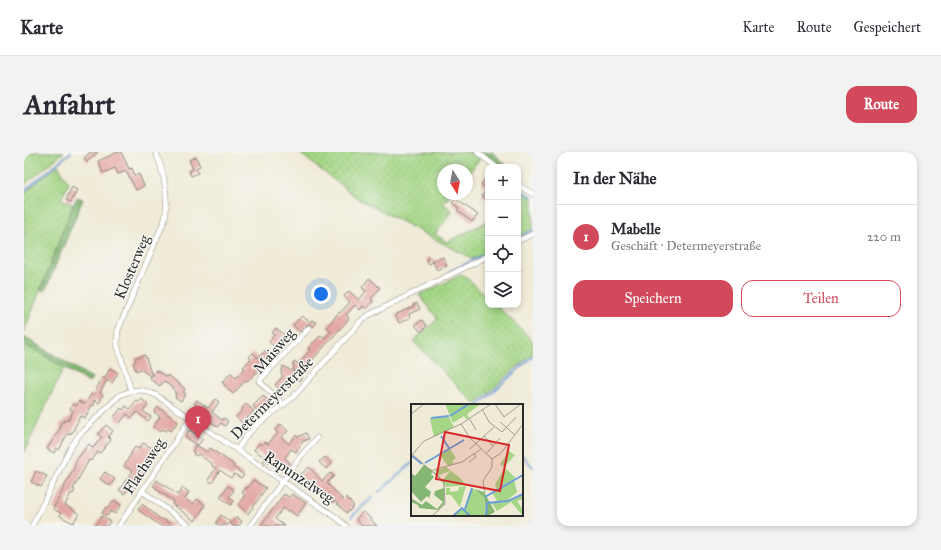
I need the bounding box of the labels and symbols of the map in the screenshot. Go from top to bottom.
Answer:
north arrow [437,164,473,200]
street label: Klosterweg [110,231,154,302]
your location [311,284,331,304]
street label: Maisweg [249,324,299,377]
street label: Determeyerstraße [227,353,317,443]
inset map [411,404,523,516]
pin: 1 [185,406,211,439]
street label: Flachsweg [119,434,169,497]
street label: Rapunzelweg [261,447,338,508]

